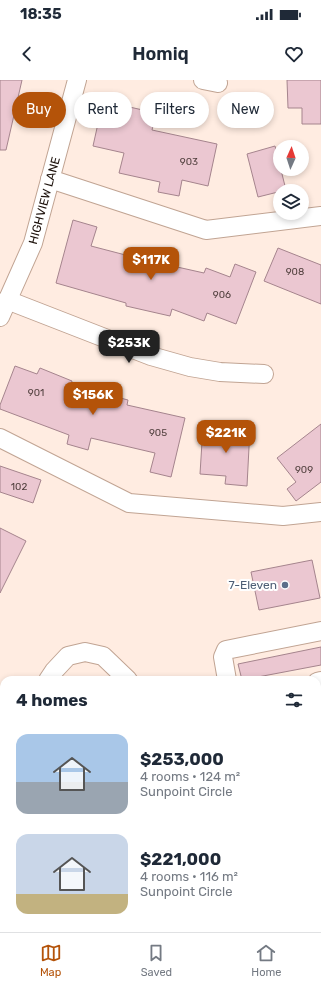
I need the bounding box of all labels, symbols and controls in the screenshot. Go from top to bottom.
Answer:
text: 18:35 [20,5,62,23]
icon: back [16,43,38,65]
text: Homiq [132,43,189,65]
icon: heart [283,43,305,65]
chip: Buy [12,92,66,128]
chip: Rent [74,92,132,128]
chip: Filters [140,92,209,128]
chip: New [217,92,274,128]
north arrow [273,140,309,176]
map controls [273,140,309,220]
street label: HIGHVIEW LANE [26,155,63,246]
house number: 903 [180,156,198,168]
button: layers [273,184,309,220]
pin: $117K [123,247,179,281]
text: $117K [132,252,170,267]
house number: 908 [286,266,304,278]
house number: 906 [213,289,231,301]
pin: $253K [101,330,157,364]
text: $253K [108,335,150,350]
pin: $156K [65,382,121,416]
house number: 901 [28,387,44,399]
text: $156K [73,387,113,402]
pin: $221K [198,420,254,454]
text: $221K [206,425,246,440]
house number: 905 [149,427,167,439]
house number: 909 [295,464,313,476]
house number: 102 [11,481,27,493]
place label: 7-Eleven [228,578,277,592]
marker: 7-Eleven [280,580,290,590]
icon: filters [283,689,305,711]
text: 4 homes [16,690,88,710]
text: $253,000 [140,749,224,769]
icon: home [48,750,96,798]
text: 4 rooms · 124 m² [140,769,240,784]
text: Sunpoint Circle [140,784,232,799]
text: $221,000 [140,849,221,869]
icon: home [48,850,96,898]
text: 4 rooms · 116 m² [140,869,238,884]
text: Sunpoint Circle [140,884,232,899]
tab: Map [40,942,62,979]
tab: Saved [141,942,172,979]
tab: Home [251,942,281,979]

